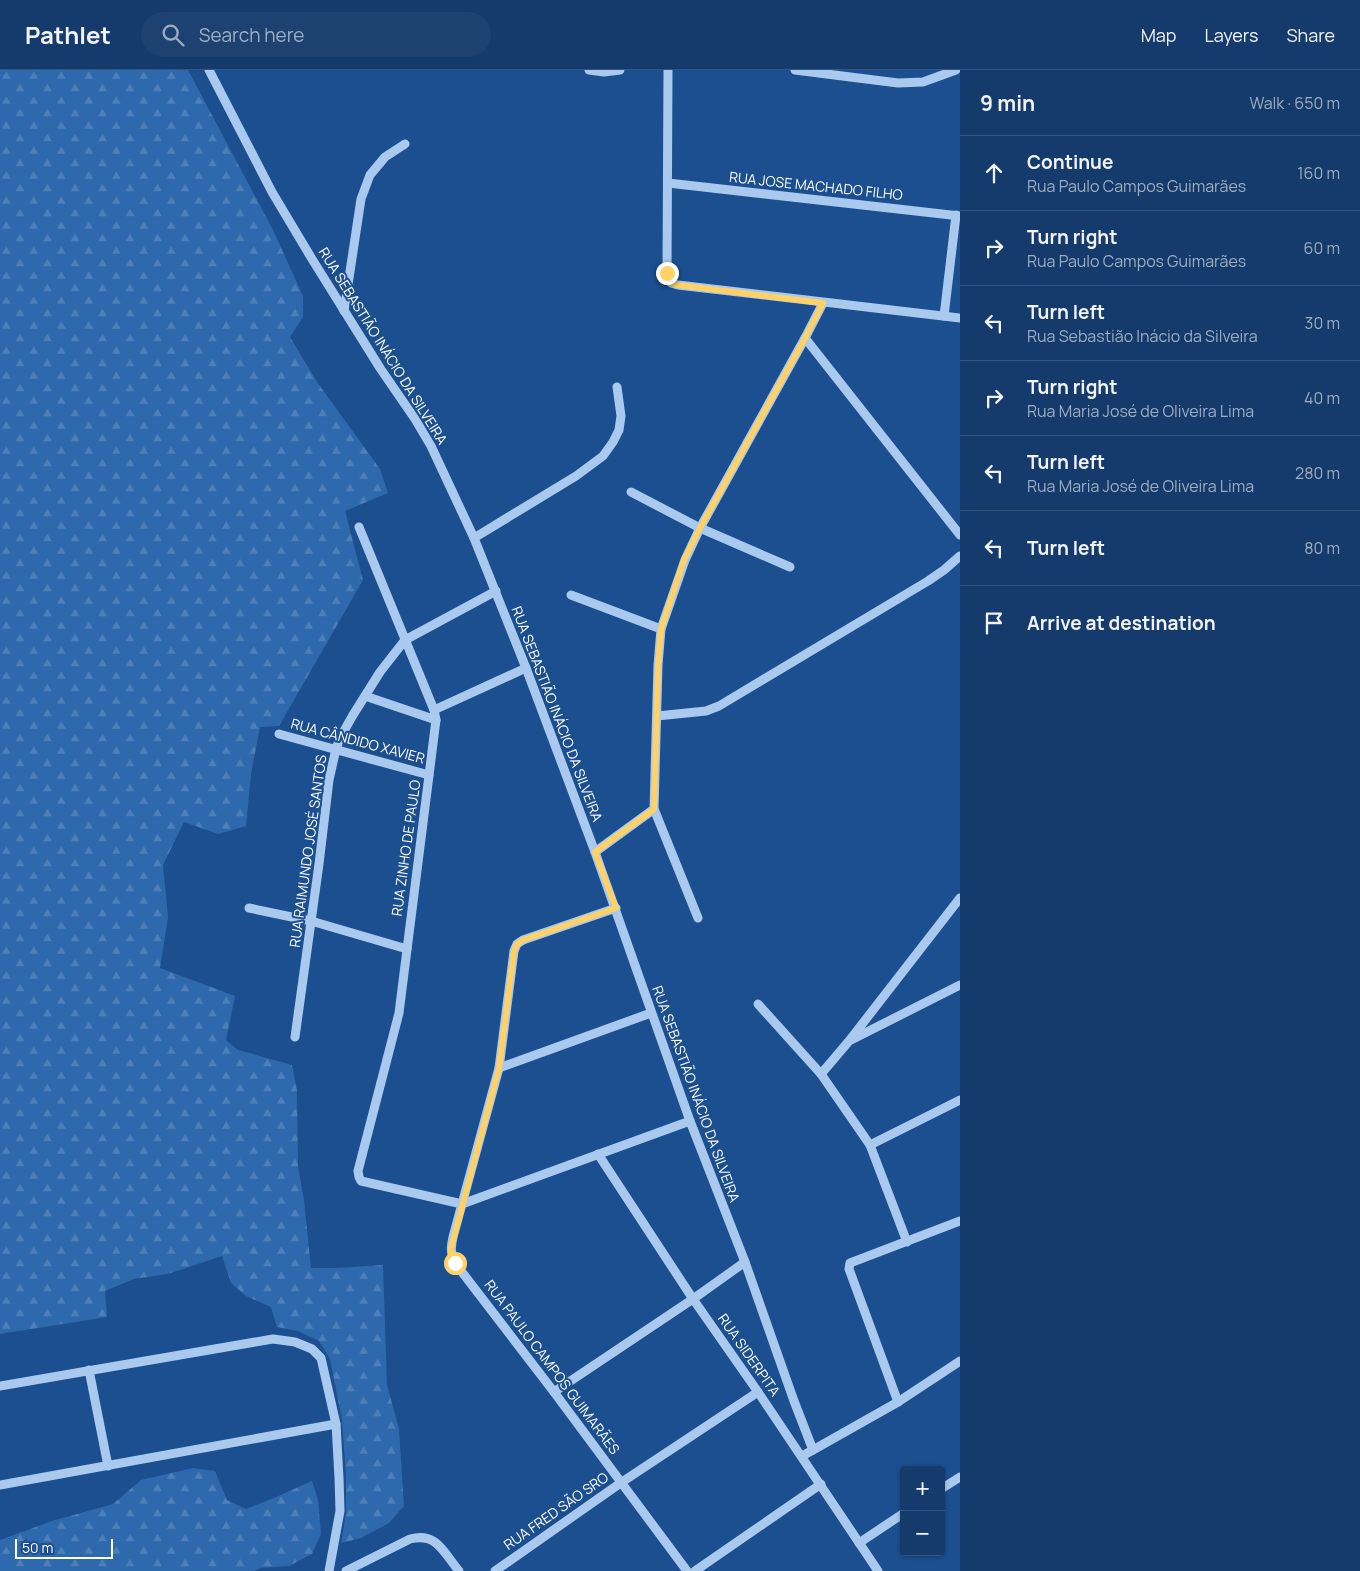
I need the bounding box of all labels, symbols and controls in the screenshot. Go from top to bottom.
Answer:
search box [141,12,491,57]
text: Pathlet [25,18,111,51]
icon: search [159,21,187,49]
text: Search here [199,22,304,48]
text: Map [1141,23,1176,47]
text: Layers [1204,23,1258,47]
text: Share [1286,23,1335,47]
text: 9 min [980,89,1035,117]
text: Walk · 650 m [1249,92,1340,114]
text: Continue [1027,149,1113,175]
icon: ahead [980,159,1008,187]
text: 160 m [1297,162,1340,184]
street label: RUA JOSE MACHADO FILHO [728,167,904,204]
text: Rua Paulo Campos Guimarães [1027,175,1246,197]
text: Turn right [1027,224,1117,250]
icon: right [980,234,1008,262]
text: 60 m [1304,237,1340,259]
street label: RUA SEBASTIÃO INÁCIO DA SILVEIRA [315,243,452,448]
text: Rua Paulo Campos Guimarães [1027,250,1246,272]
route end [656,262,679,285]
text: Turn left [1027,299,1105,325]
icon: left [980,309,1008,337]
text: 30 m [1305,312,1340,334]
text: Rua Sebastião Inácio da Silveira [1027,325,1258,347]
text: Turn right [1027,374,1117,400]
icon: right [980,384,1008,412]
text: 40 m [1304,387,1340,409]
text: Rua Maria José de Oliveira Lima [1027,400,1254,422]
text: Turn left [1027,449,1105,475]
icon: left [980,459,1008,487]
text: 280 m [1295,462,1340,484]
text: Rua Maria José de Oliveira Lima [1027,475,1254,497]
icon: left [980,534,1008,562]
text: Turn left [1027,535,1105,561]
text: 80 m [1304,537,1340,559]
street label: RUA SEBASTIÃO INÁCIO DA SILVEIRA [508,603,607,824]
icon: arrive [980,609,1008,637]
text: Arrive at destination [1027,610,1216,636]
street label: RUA CÂNDIDO XAVIER [289,713,427,768]
street label: RUA RAIMUNDO JOSÉ SANTOS [285,753,331,949]
street label: RUA ZINHO DE PAULO [387,779,424,917]
street label: RUA SEBASTIÃO INÁCIO DA SILVEIRA [648,983,745,1205]
route start [444,1252,467,1275]
street label: RUA PAULO CAMPOS GUIMARÃES [480,1276,625,1458]
street label: RUA SIDERPITA [714,1310,785,1400]
map controls [900,1466,945,1556]
button: + [900,1466,945,1511]
street label: RUA FRED SÃO SRO [500,1467,612,1554]
button: − [900,1511,945,1556]
scale bar [15,1536,112,1559]
text: 50 m [22,1538,53,1557]

